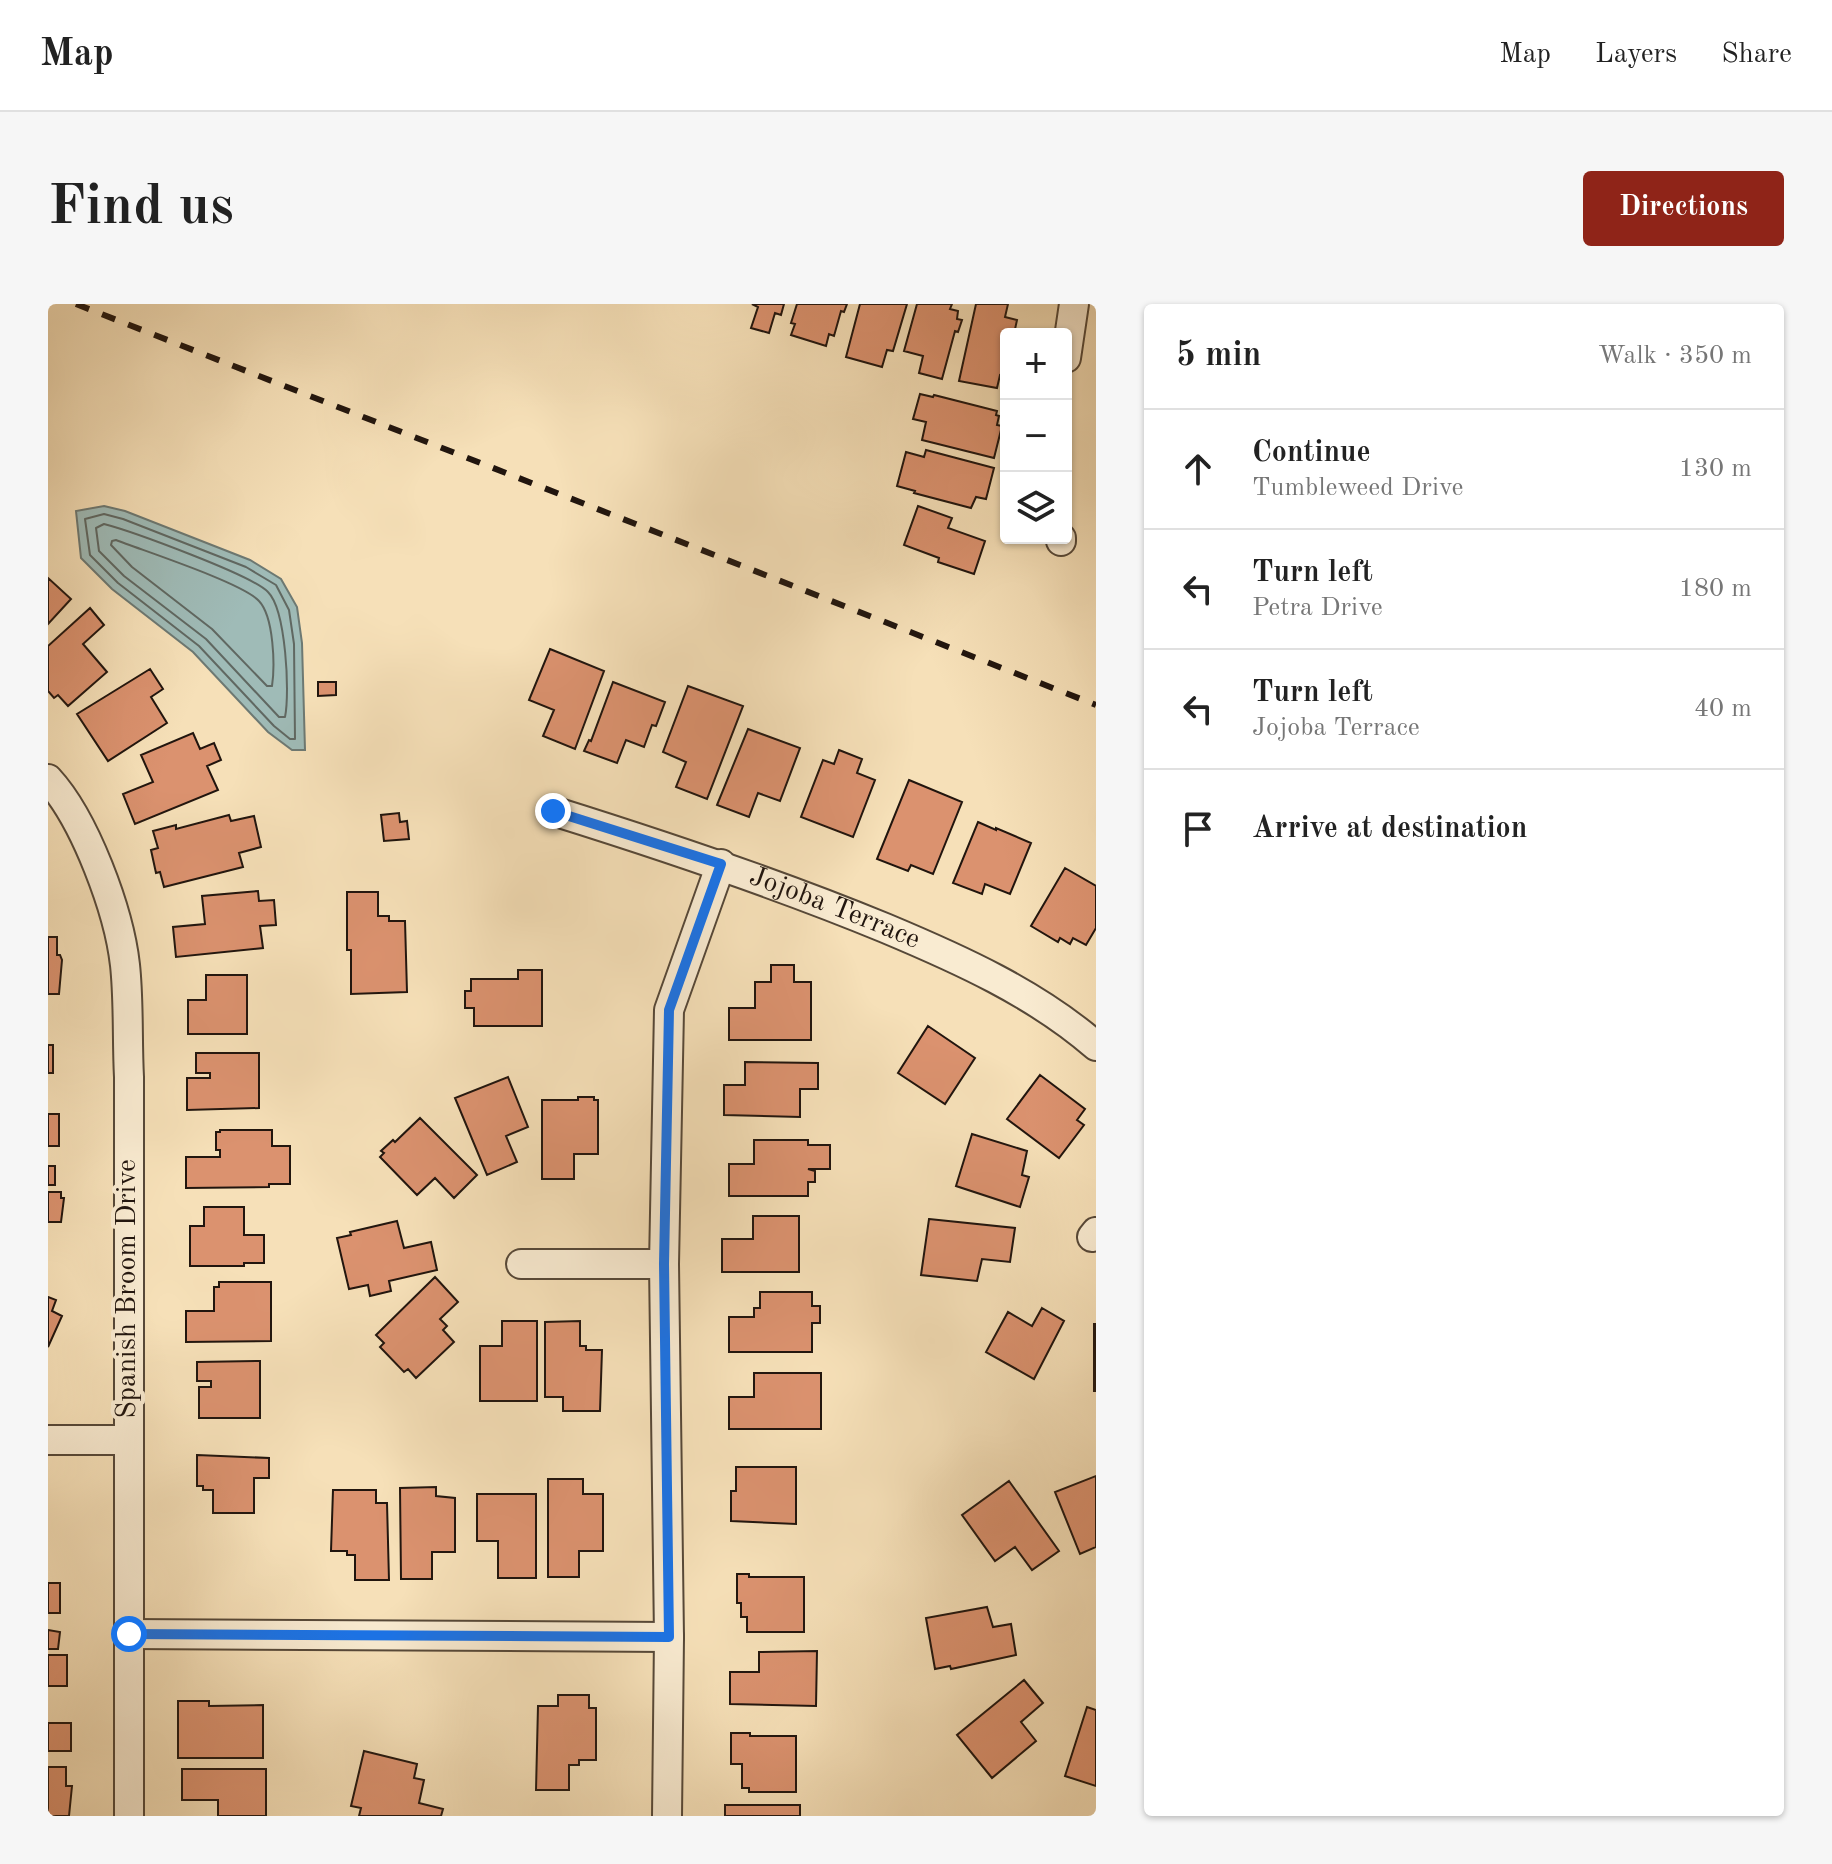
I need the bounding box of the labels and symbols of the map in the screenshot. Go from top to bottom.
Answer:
route end [535,793,571,829]
street label: Jojoba Terrace [745,863,924,955]
street label: Spanish Broom Drive [114,1159,142,1419]
route start [111,1616,147,1652]

